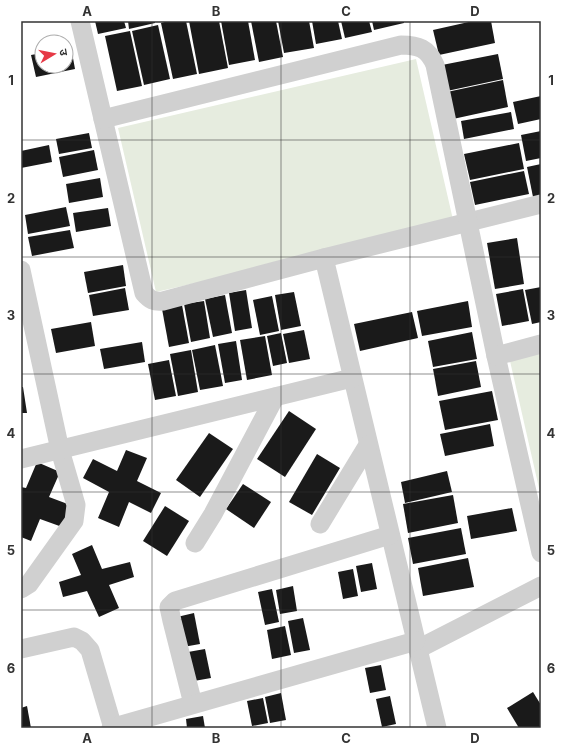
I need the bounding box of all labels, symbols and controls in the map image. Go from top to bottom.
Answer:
text: A [82,3,92,19]
text: B [212,3,221,19]
text: C [341,3,351,19]
text: D [470,3,480,19]
north arrow [34,34,74,74]
text: उ [56,48,71,57]
text: 1 [8,72,14,88]
text: 1 [548,72,554,88]
text: 2 [7,190,15,206]
text: 2 [547,190,555,206]
text: 3 [7,307,15,323]
text: 3 [547,307,555,323]
text: 4 [7,425,16,441]
text: 4 [547,425,556,441]
text: 5 [7,542,15,558]
text: 5 [547,542,555,558]
text: 6 [7,660,15,676]
text: 6 [547,660,555,676]
text: A [82,730,92,746]
text: B [212,730,221,746]
text: C [341,730,351,746]
text: D [470,730,480,746]

